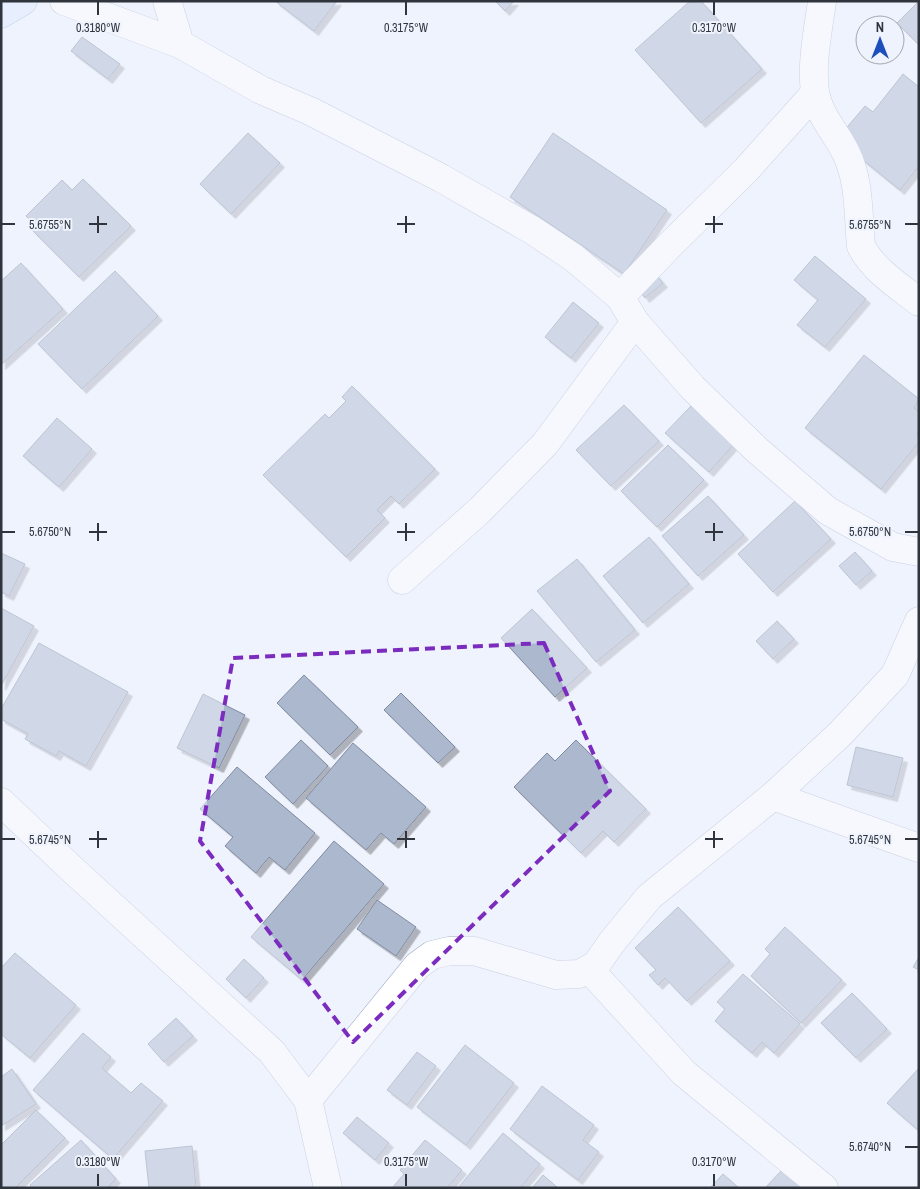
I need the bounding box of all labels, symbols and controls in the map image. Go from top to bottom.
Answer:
north arrow [855,15,905,65]
text: N [876,18,884,36]
text: 0.3180°W [76,20,121,36]
text: 0.3175°W [384,20,429,36]
text: 0.3170°W [692,20,737,36]
text: 5.6755°N [29,217,71,233]
text: 5.6755°N [849,217,891,233]
text: 5.6750°N [29,524,71,540]
text: 5.6750°N [849,524,891,540]
text: 5.6745°N [29,832,71,848]
text: 5.6745°N [849,832,891,848]
text: 5.6740°N [849,1139,891,1155]
text: 0.3180°W [76,1154,121,1170]
text: 0.3175°W [384,1154,429,1170]
text: 0.3170°W [692,1154,737,1170]

